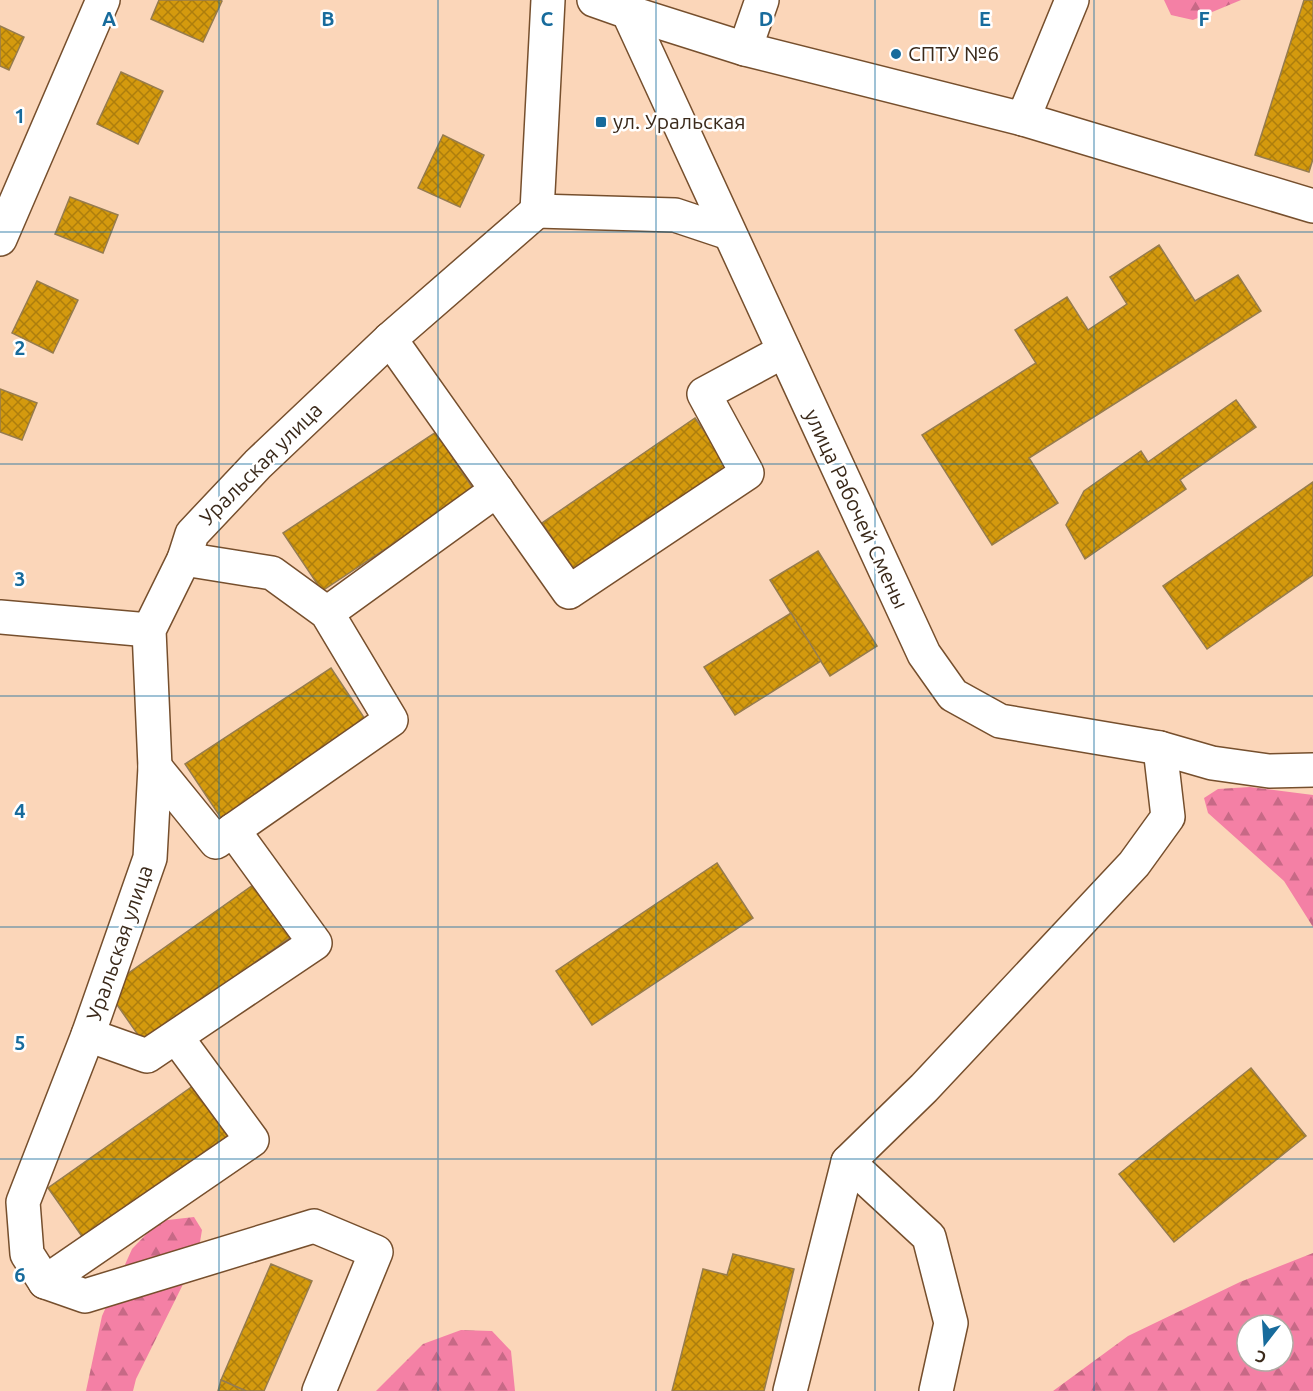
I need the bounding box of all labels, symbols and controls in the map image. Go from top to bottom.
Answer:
text: A [102,7,116,30]
text: B [321,7,335,30]
text: C [541,7,554,30]
text: D [759,7,773,30]
text: E [979,7,991,30]
text: F [1198,7,1210,30]
place label: СПТУ №6 [908,41,999,65]
marker: СПТУ №6 [889,47,903,61]
text: 1 [14,104,26,127]
place label: ул. Уральская [613,109,746,133]
marker: ул. Уральская [594,115,608,129]
text: 2 [14,336,26,359]
street label: Уральская улица [194,397,326,529]
street label: улица Рабочей Смены [800,405,914,612]
text: 3 [14,567,26,590]
text: 4 [14,799,26,822]
street label: Уральская улица [81,862,157,1024]
text: 5 [14,1031,26,1054]
text: 6 [14,1263,26,1286]
north arrow [1235,1313,1295,1373]
text: С [1253,1347,1268,1367]

